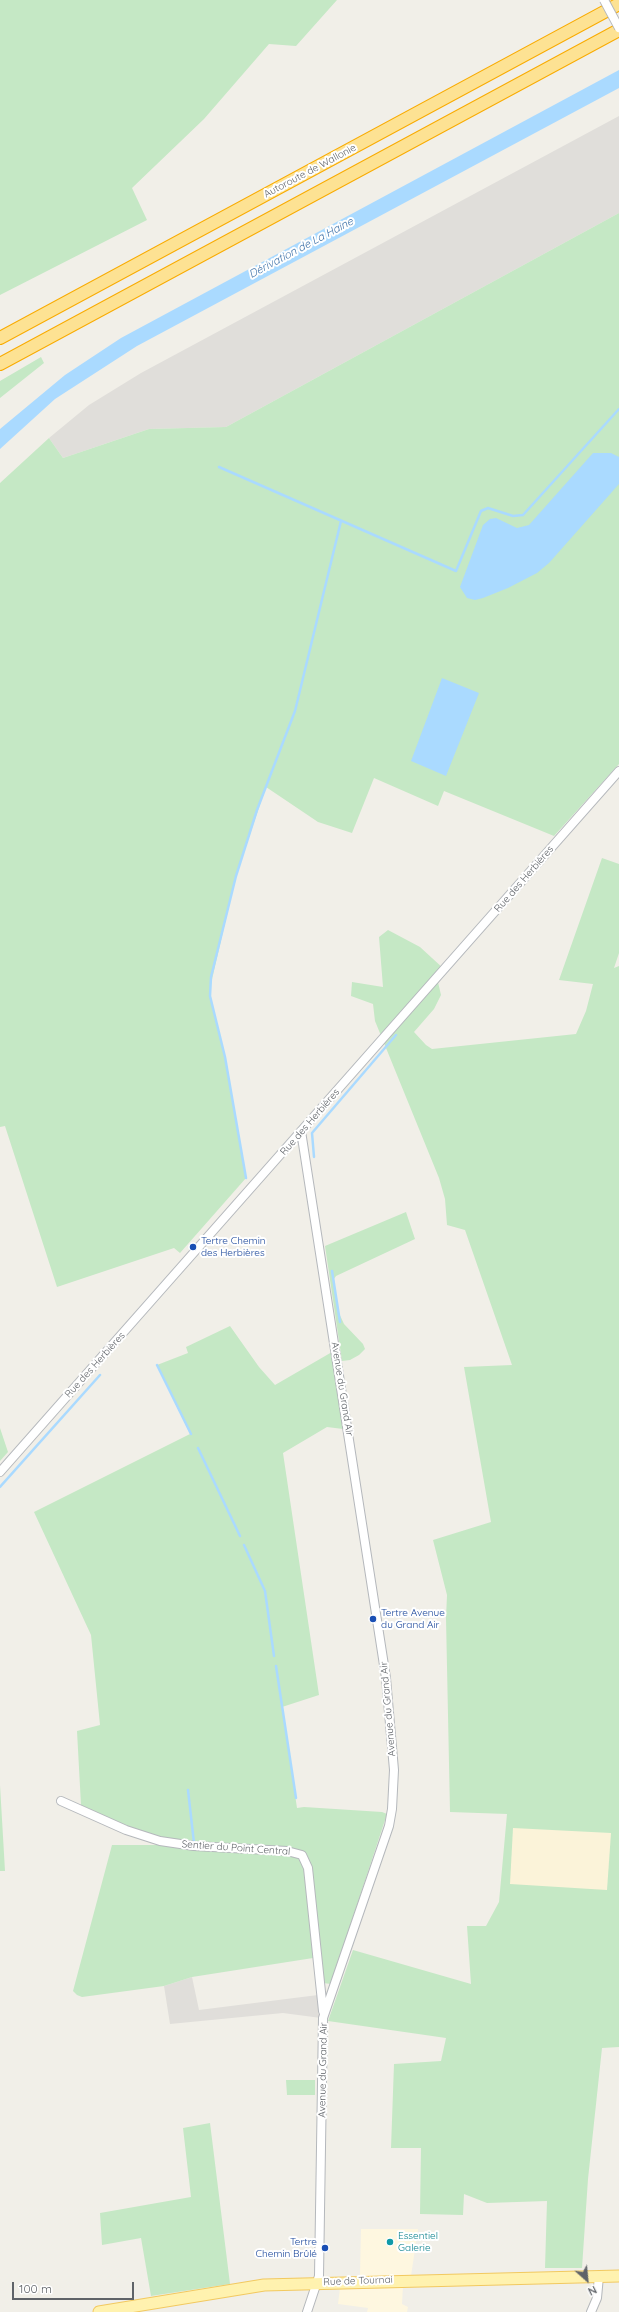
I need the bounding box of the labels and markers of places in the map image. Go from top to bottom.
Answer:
place label: Tertre Chemin des Herbières [201,1235,266,1258]
marker: Tertre Chemin des Herbières [188,1242,198,1252]
place label: Tertre Avenue du Grand Air [381,1607,445,1630]
marker: Tertre Avenue du Grand Air [368,1614,378,1624]
place label: Essentiel Galerie [398,2230,438,2254]
place label: Tertre Chemin Brûlé [255,2236,317,2260]
marker: Essentiel Galerie [385,2237,395,2247]
marker: Tertre Chemin Brûlé [320,2243,330,2253]

